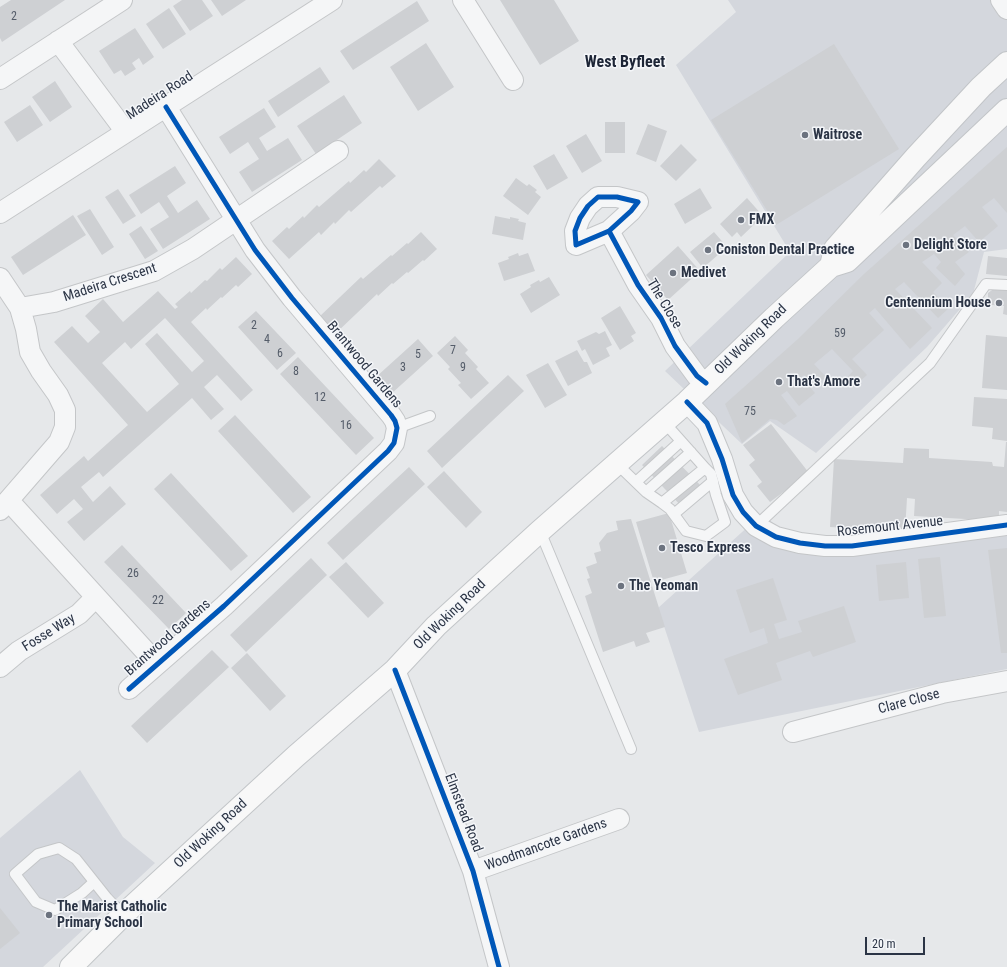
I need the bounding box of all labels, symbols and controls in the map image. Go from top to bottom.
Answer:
house number: 2 [11,10,17,24]
district label: West Byfleet [585,53,665,73]
street label: Madeira Road [124,68,196,124]
place label: Waitrose [813,127,862,143]
marker: Waitrose [800,130,810,140]
place label: FMX [749,212,774,228]
marker: FMX [736,215,746,225]
place label: Delight Store [914,237,987,253]
marker: Delight Store [901,240,911,250]
place label: Coniston Dental Practice [716,242,854,258]
marker: Coniston Dental Practice [703,245,713,255]
street label: Madeira Crescent [61,260,159,306]
place label: Medivet [681,265,726,281]
marker: Medivet [668,268,678,278]
street label: The Close [643,276,685,332]
place label: Centennium House [885,295,991,311]
marker: Centennium House [994,298,1004,308]
street label: Old Woking Road [711,301,791,379]
street label: Brantwood Gardens [323,318,405,412]
house number: 2 [251,319,257,333]
house number: 59 [834,327,846,341]
house number: 4 [264,333,270,347]
house number: 7 [450,344,456,358]
house number: 6 [277,347,283,361]
house number: 5 [415,348,421,362]
house number: 3 [400,361,406,375]
house number: 9 [460,361,466,375]
house number: 8 [293,365,299,379]
place label: That's Amore [787,374,860,390]
marker: That's Amore [774,377,784,387]
house number: 12 [314,391,326,405]
house number: 75 [744,405,756,419]
house number: 16 [340,419,352,433]
street label: Rosemount Avenue [836,513,944,541]
place label: Tesco Express [670,540,751,556]
marker: Tesco Express [657,543,667,553]
house number: 26 [127,567,139,581]
street label: Old Woking Road [410,576,490,654]
place label: The Yeoman [629,578,698,594]
marker: The Yeoman [616,581,626,591]
house number: 22 [152,594,164,608]
street label: Brantwood Gardens [122,596,214,680]
street label: Fosse Way [20,610,78,656]
street label: Clare Close [876,686,942,718]
street label: Elmstead Road [440,771,486,855]
street label: Old Woking Road [171,796,251,872]
street label: Woodmancote Gardens [483,815,609,875]
place label: The Marist Catholic Primary School [57,899,167,932]
marker: The Marist Catholic Primary School [44,910,54,920]
scale bar [867,929,927,955]
text: 20 m [872,937,896,951]

